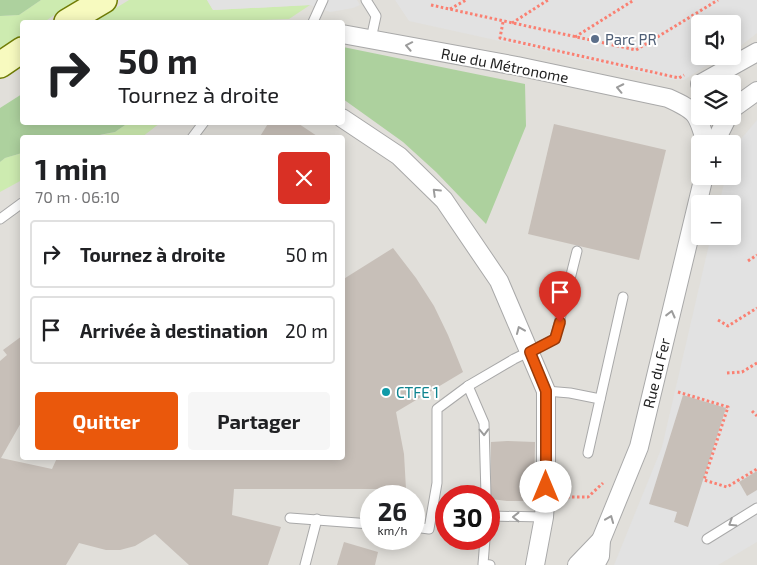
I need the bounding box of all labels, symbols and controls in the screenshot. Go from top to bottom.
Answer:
map controls [691,15,741,245]
button: sound [691,15,741,65]
place label: Parc PR [605,30,657,48]
marker: Parc PR [589,33,601,45]
text: 50 m [118,39,198,81]
icon: right [35,40,100,105]
one-way arrow [405,42,414,52]
street label: Rue du Métronome [440,44,570,86]
button: layers [691,75,741,125]
text: Tournez à droite [118,81,279,107]
one-way arrow [616,83,625,94]
button: + [691,135,741,185]
text: 1 min [35,150,107,186]
button: close [278,152,330,204]
text: 70 m · 06:10 [35,187,120,206]
one-way arrow [433,189,442,198]
button: − [691,195,741,245]
icon: right [37,240,65,268]
text: Tournez à droite [80,243,226,266]
text: 50 m [285,243,328,266]
pin [539,271,581,322]
icon: arrive [546,278,574,306]
one-way arrow [665,309,676,318]
icon: arrive [37,316,65,344]
text: Arrivée à destination [80,319,268,342]
text: 20 m [285,319,328,342]
one-way arrow [516,326,527,335]
street label: Rue du Fer [639,336,673,410]
place label: CTFE 1 [396,383,439,401]
marker: CTFE 1 [380,386,392,398]
button: Quitter [35,392,178,450]
button: Partager [188,392,330,450]
one-way arrow [479,428,489,436]
position arrow [519,460,571,512]
speed limit sign: 30 [435,485,500,550]
text: 26 [378,496,407,526]
one-way arrow [512,512,520,522]
one-way arrow [604,515,614,524]
one-way arrow [728,517,738,526]
text: km/h [378,523,407,537]

